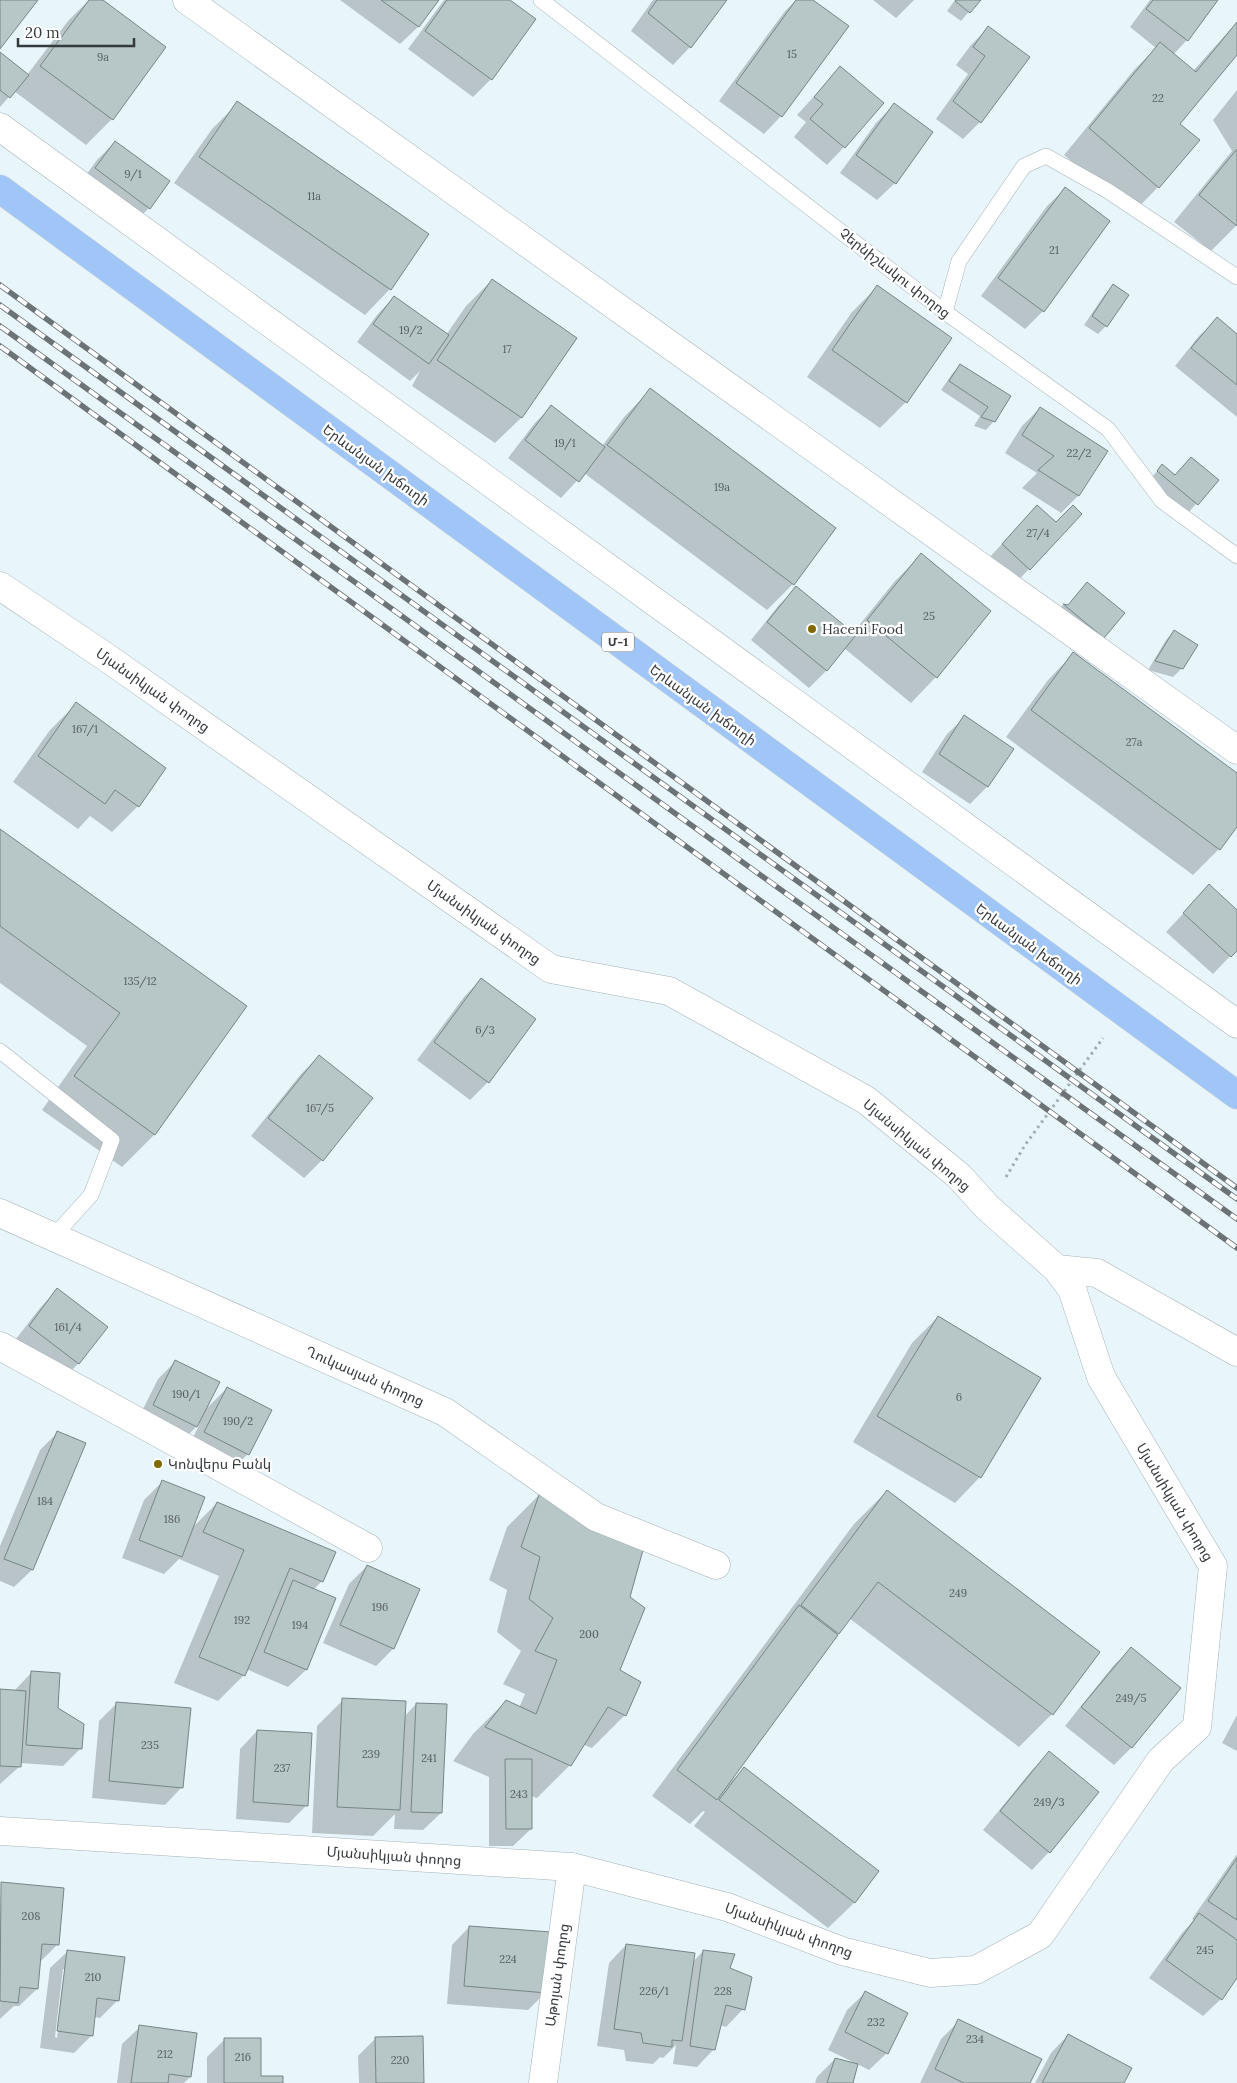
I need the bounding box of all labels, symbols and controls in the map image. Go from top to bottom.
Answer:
scale bar [18,15,134,47]
text: 20 m [25,23,60,42]
house number: 15 [787,47,797,61]
house number: 9a [97,50,109,64]
house number: 22 [1152,91,1164,105]
house number: 9/1 [124,167,142,182]
house number: 11a [307,189,321,203]
street label: Չերնիշևսկու փողոց [836,224,954,322]
house number: 21 [1049,243,1059,257]
house number: 19/2 [399,323,423,338]
house number: 17 [502,342,512,356]
street label: Երևանյան խճուղի [319,420,433,510]
house number: 19/1 [554,436,576,451]
house number: 22/2 [1066,446,1092,461]
house number: 19a [714,480,730,494]
house number: 27/4 [1026,526,1050,541]
house number: 25 [923,609,935,623]
place label: Haceni Food [822,620,903,638]
marker: Haceni Food [806,623,818,635]
road number: Մ-1 [602,632,634,652]
street label: Մյանսիկյան փողոց [93,644,213,736]
street label: Երևանյան խճուղի [646,660,760,750]
house number: 167/1 [72,722,98,737]
house number: 27a [1126,735,1143,749]
street label: Մյանսիկյան փողոց [424,876,544,968]
street label: Երևանյան խճուղի [972,899,1086,989]
house number: 135/12 [123,974,157,989]
house number: 6/3 [475,1023,495,1038]
street label: Մյանսիկյան փողոց [859,1095,975,1195]
house number: 167/5 [306,1101,334,1116]
house number: 161/4 [54,1320,82,1335]
street label: Ղուկասյան փողոց [303,1342,427,1410]
house number: 190/1 [172,1387,200,1402]
house number: 6 [956,1390,962,1404]
house number: 190/2 [223,1414,253,1429]
street label: Մյանսիկյան փողոց [1133,1439,1217,1565]
place label: Կոնվերս Բանկ [168,1455,271,1473]
marker: Կոնվերս Բանկ [152,1458,164,1470]
house number: 184 [37,1494,53,1508]
house number: 186 [164,1512,180,1526]
house number: 249 [949,1586,967,1600]
house number: 196 [372,1600,388,1614]
house number: 192 [234,1613,250,1627]
house number: 194 [292,1618,308,1632]
house number: 200 [579,1627,599,1641]
house number: 249/5 [1115,1691,1147,1706]
house number: 235 [141,1738,159,1752]
house number: 239 [362,1747,380,1761]
house number: 241 [421,1751,437,1765]
house number: 237 [274,1761,290,1775]
house number: 243 [510,1787,528,1801]
house number: 249/3 [1033,1795,1065,1810]
street label: Մյանսիկյան փողոց [326,1842,462,1870]
street label: Մյանսիկյան փողոց [722,1898,856,1962]
house number: 208 [22,1909,40,1923]
street label: Աթոյան փողոց [541,1922,573,2028]
house number: 245 [1196,1943,1214,1957]
house number: 224 [499,1952,517,1966]
house number: 210 [85,1970,102,1984]
house number: 226/1 [639,1984,669,1999]
house number: 228 [714,1984,732,1998]
house number: 232 [867,2015,885,2029]
house number: 234 [966,2032,984,2046]
house number: 212 [157,2047,173,2061]
house number: 216 [235,2050,251,2064]
house number: 220 [391,2053,409,2067]

